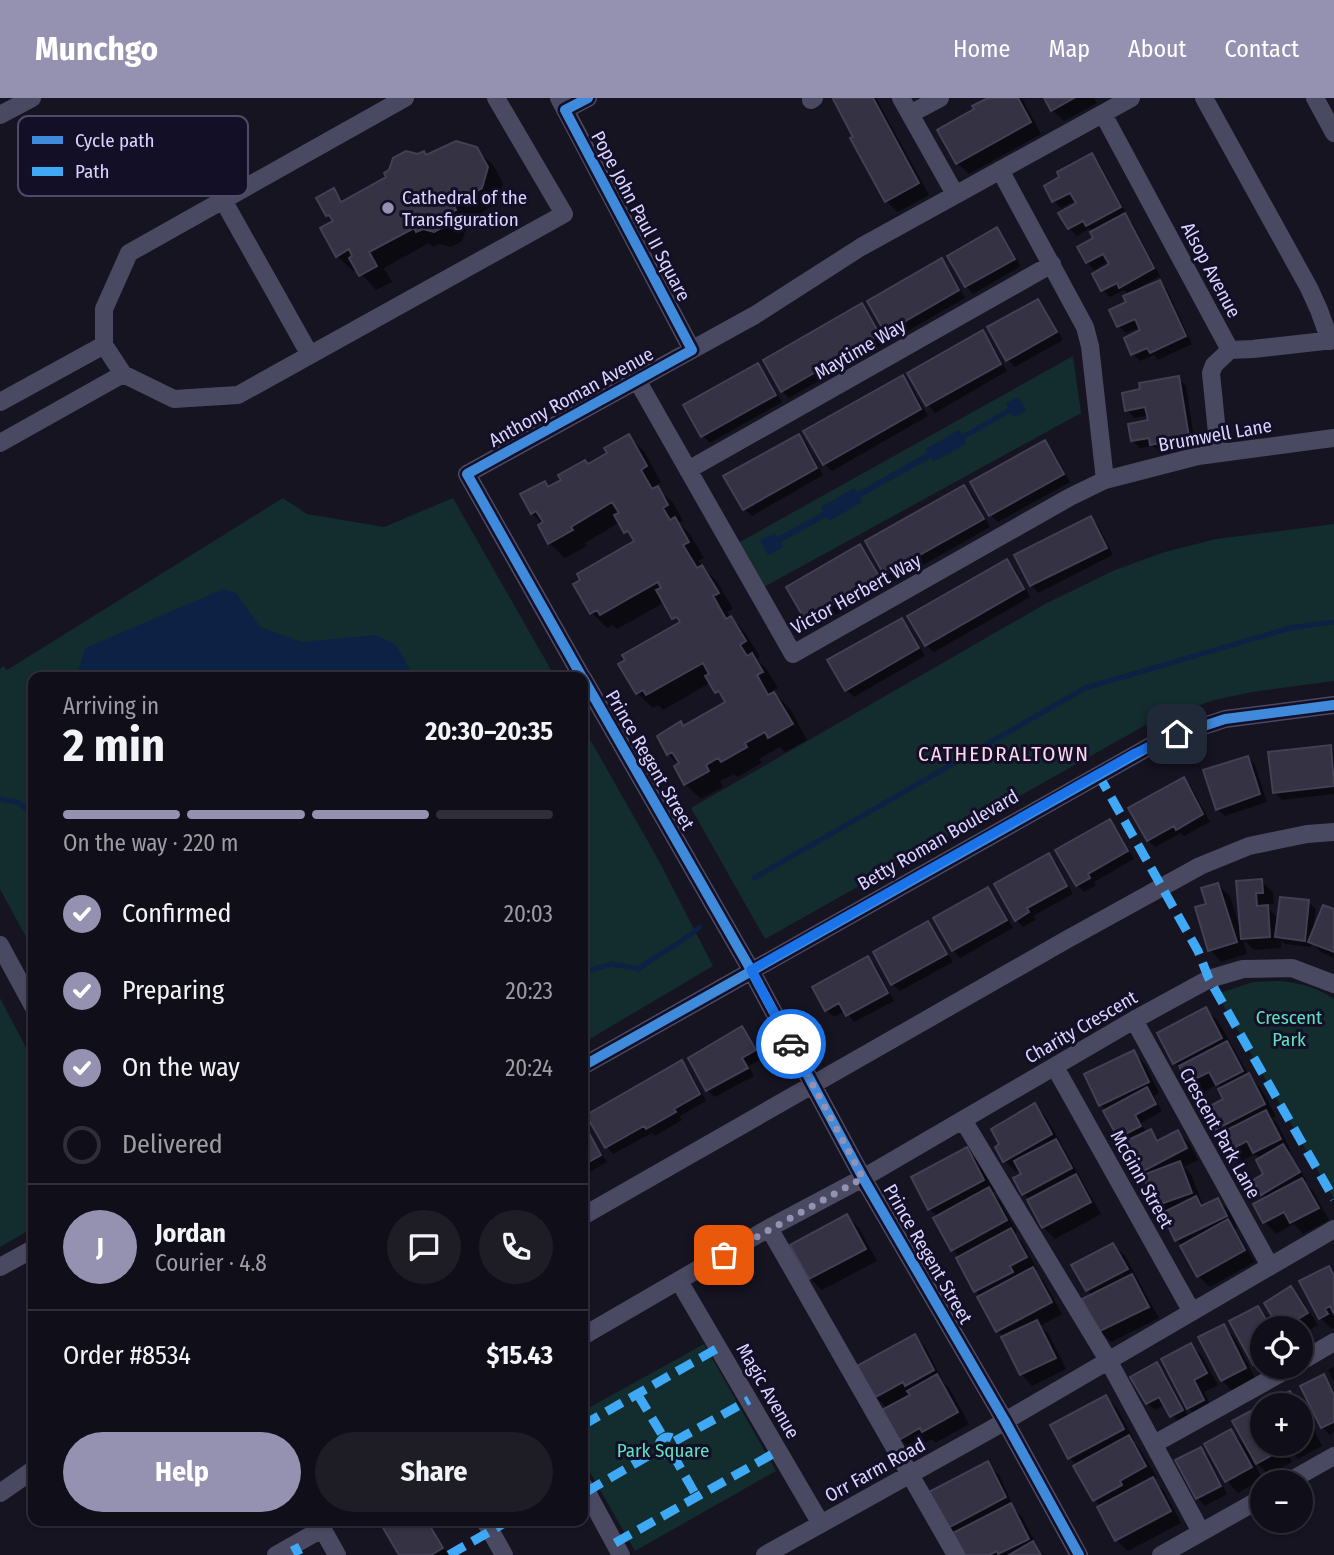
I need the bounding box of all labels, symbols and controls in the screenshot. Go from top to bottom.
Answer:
text: Munchgo [35,29,158,69]
text: Home [953,35,1010,63]
text: Map [1048,35,1090,63]
text: About [1128,35,1186,63]
text: Contact [1224,35,1299,63]
legend [18,116,248,196]
street label: Pope John Paul II Square [586,127,696,305]
text: Cycle path [75,129,154,152]
text: Path [75,160,110,183]
place label: Cathedral of the Transfiguration [402,186,527,231]
marker: Cathedral of the Transfiguration [380,200,396,216]
street label: Alsop Avenue [1176,218,1246,322]
street label: Maytime Way [810,313,910,384]
street label: Anthony Roman Avenue [485,342,657,452]
street label: Brumwell Lane [1156,414,1274,456]
street label: Victor Herbert Way [787,549,925,639]
street label: Prince Regent Street [601,686,700,835]
text: Arriving in [63,692,159,720]
pin [1147,704,1207,764]
icon: home [1158,715,1196,753]
text: 20:30–20:35 [425,716,553,747]
text: 2 min [63,718,165,773]
district label: CATHEDRALTOWN [918,741,1090,767]
street label: Betty Roman Boulevard [853,785,1023,895]
text: On the way · 220 m [63,829,238,857]
icon: check [63,895,101,933]
text: Confirmed [122,898,232,929]
text: 20:03 [504,900,553,928]
icon: check [63,972,101,1010]
text: Preparing [122,975,224,1006]
text: 20:23 [506,977,553,1005]
street label: Charity Crescent [1021,985,1142,1068]
park label: Crescent Park [1256,1006,1323,1051]
courier [756,1009,826,1079]
icon: car [772,1025,810,1063]
icon: check [63,1049,101,1087]
text: On the way [122,1052,240,1083]
text: 20:24 [505,1054,553,1082]
street label: Crescent Park Lane [1175,1064,1265,1202]
street label: McGinn Street [1106,1126,1179,1233]
text: Delivered [122,1129,223,1160]
street label: Prince Regent Street [879,1180,978,1329]
button: chat [387,1210,461,1284]
button: phone [479,1210,553,1284]
text: Jordan [155,1218,226,1249]
pin [694,1225,754,1285]
text: J [96,1232,104,1263]
icon: bag [705,1236,743,1274]
text: Courier · 4.8 [155,1249,267,1277]
map controls [1250,1316,1313,1533]
button: locate [1250,1316,1313,1379]
street label: Magic Avenue [732,1339,804,1443]
text: Order #8534 [63,1340,191,1371]
text: $15.43 [486,1340,553,1371]
button: + [1250,1393,1313,1456]
button: Help [63,1432,301,1512]
button: Share [315,1432,553,1512]
street label: Orr Farm Road [821,1433,929,1507]
park label: Park Square [617,1439,709,1462]
button: − [1250,1470,1313,1533]

